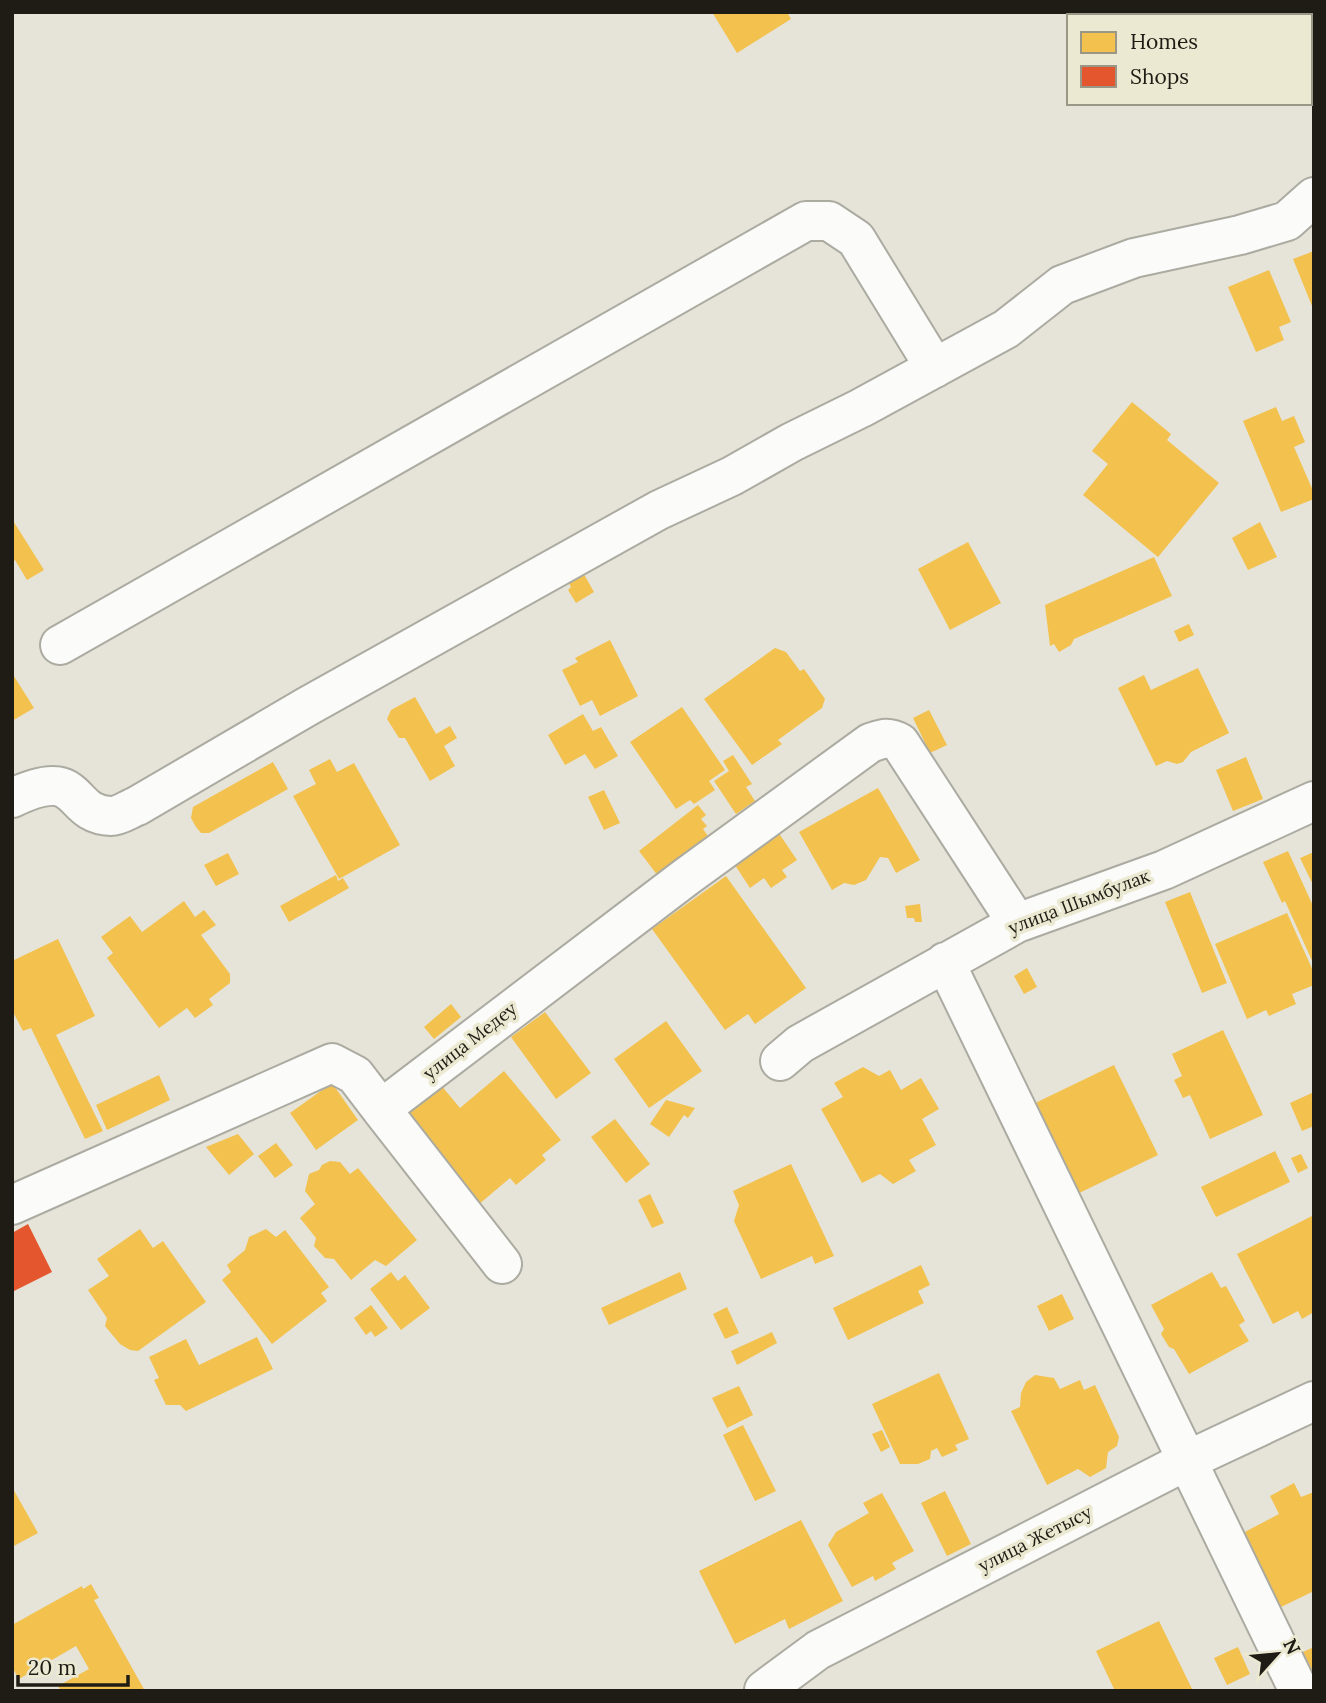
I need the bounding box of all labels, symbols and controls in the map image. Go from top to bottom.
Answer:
legend [1067,14,1312,105]
text: Homes [1130,28,1198,55]
text: Shops [1130,63,1189,90]
street label: улица Шымбулак [1005,864,1153,939]
street label: улица Медеу [418,997,522,1084]
street label: улица Жетысу [974,1500,1096,1577]
north arrow [1242,1619,1312,1689]
text: N [1278,1634,1306,1659]
scale bar [18,1644,128,1688]
text: 20 m [28,1654,77,1681]

